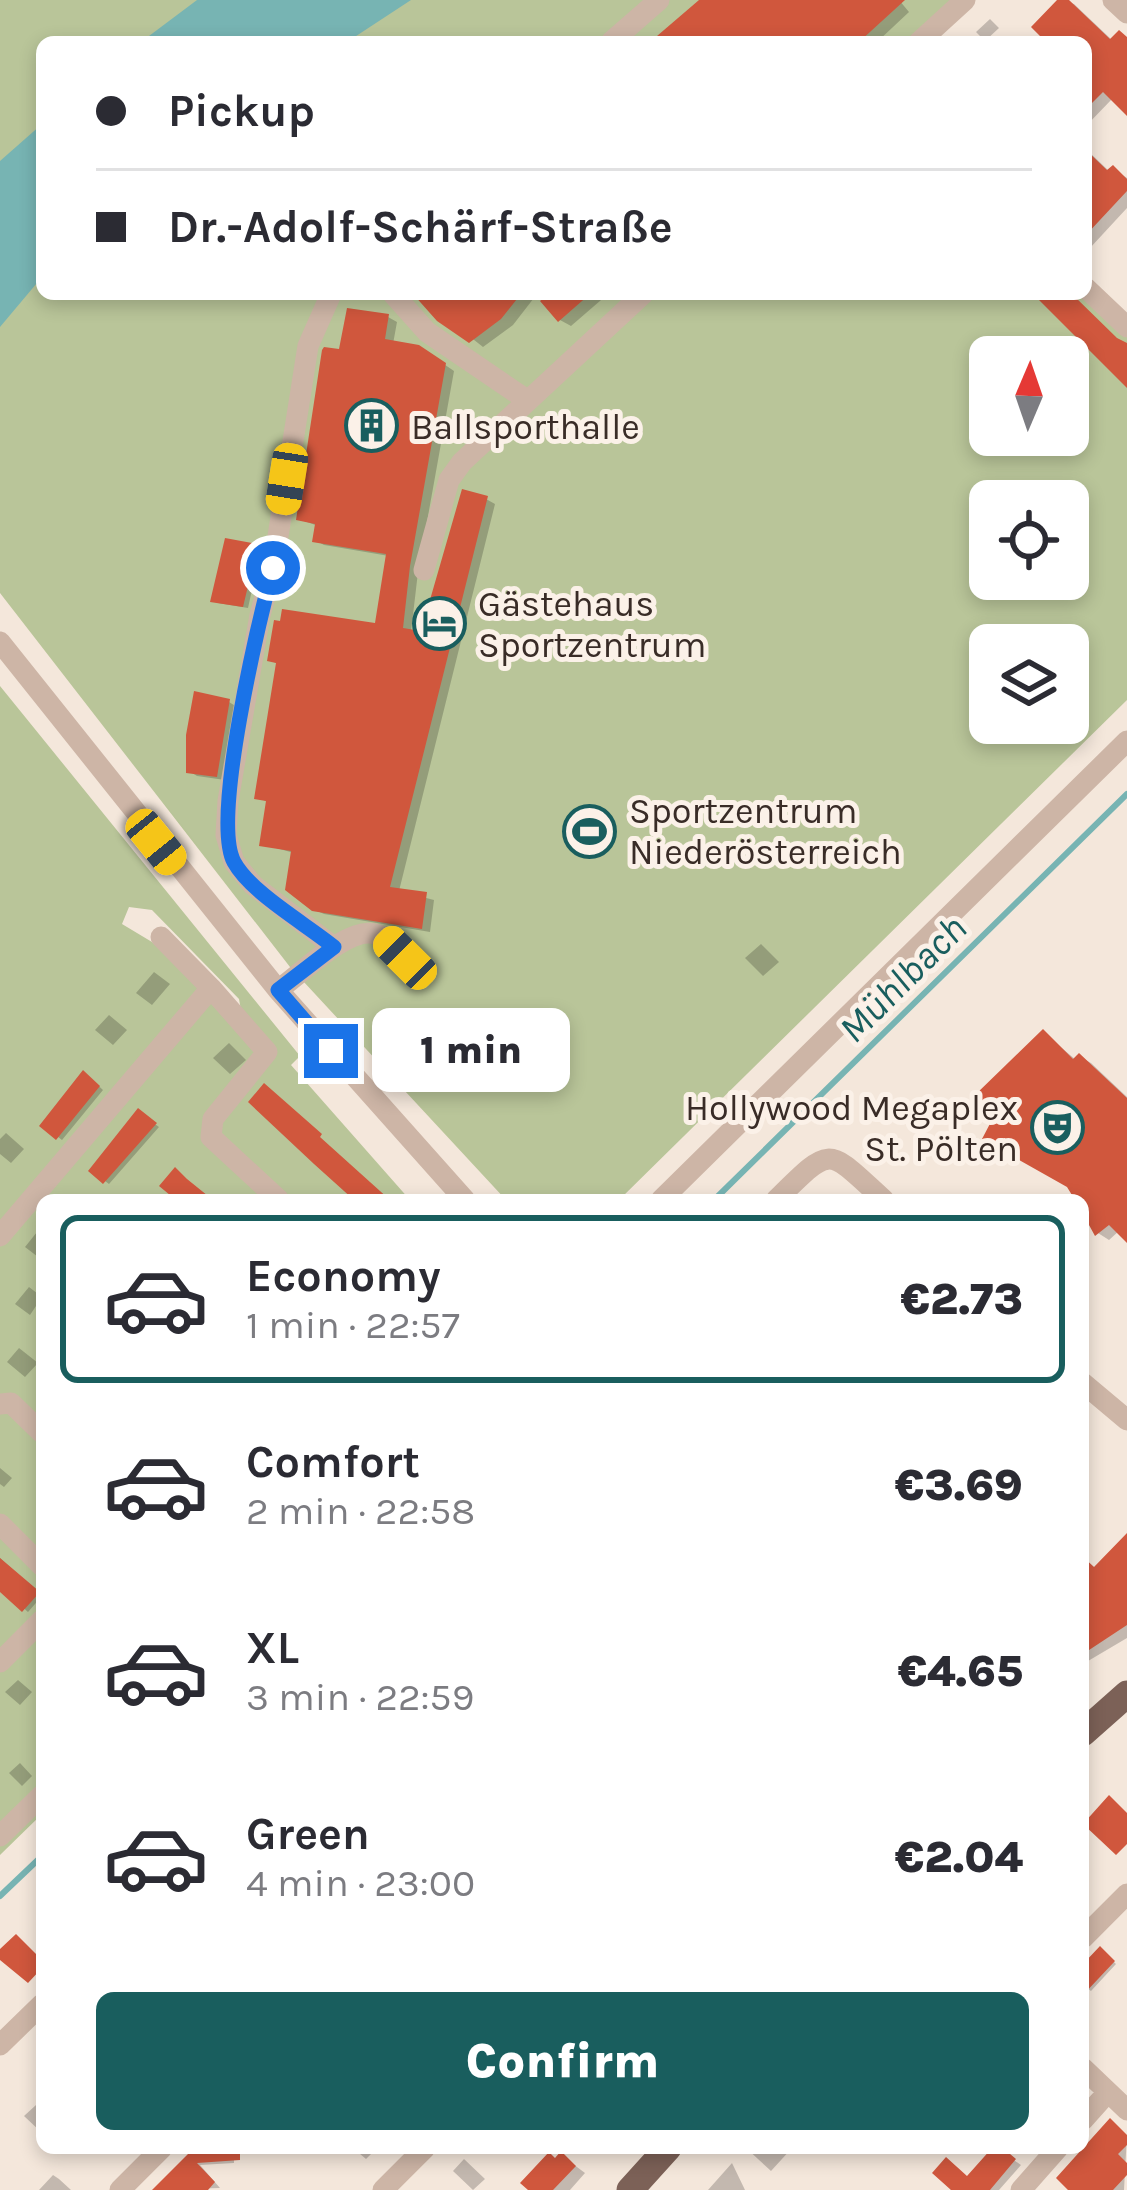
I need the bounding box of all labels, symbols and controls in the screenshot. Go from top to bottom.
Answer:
text: Pickup [168,85,315,137]
text: Dr.-Adolf-Schärf-Straße [168,201,673,253]
north arrow [969,336,1089,456]
map controls [969,336,1089,744]
building icon: Ballsporthalle [344,398,400,454]
place label: Ballsporthalle [411,406,640,448]
car [264,441,310,517]
button: locate [969,480,1089,600]
route start [246,541,300,595]
place label: Gästehaus Sportzentrum [478,583,706,666]
hotel icon: Gästehaus Sportzentrum [411,596,467,652]
button: layers [969,624,1089,744]
place label: Sportzentrum Niederösterreich [629,790,902,873]
car [119,803,193,881]
sports icon: Sportzentrum Niederösterreich [562,803,618,859]
water label: Mühlbach [829,905,976,1052]
car [367,920,443,996]
callout: 1 min [373,1009,571,1093]
route end [304,1024,358,1078]
text: 1 min [420,1027,522,1073]
place label: Hollywood Megaplex St. Pölten [685,1087,1018,1170]
theatre icon: Hollywood Megaplex St. Pölten [1029,1100,1085,1156]
icon: car [102,1245,210,1353]
text: Economy [246,1250,441,1302]
text: €2.73 [900,1273,1023,1325]
text: 1 min · 22:57 [246,1302,460,1348]
icon: car [102,1431,210,1539]
text: Comfort [246,1436,420,1488]
text: €3.69 [895,1459,1023,1511]
text: 2 min · 22:58 [246,1488,475,1534]
icon: car [102,1617,210,1725]
text: XL [246,1622,299,1674]
text: €4.65 [898,1645,1023,1697]
text: 3 min · 22:59 [246,1674,474,1720]
icon: car [102,1803,210,1911]
text: Green [246,1808,370,1860]
text: €2.04 [895,1831,1023,1883]
text: 4 min · 23:00 [246,1860,475,1906]
button: Confirm [96,1992,1029,2130]

